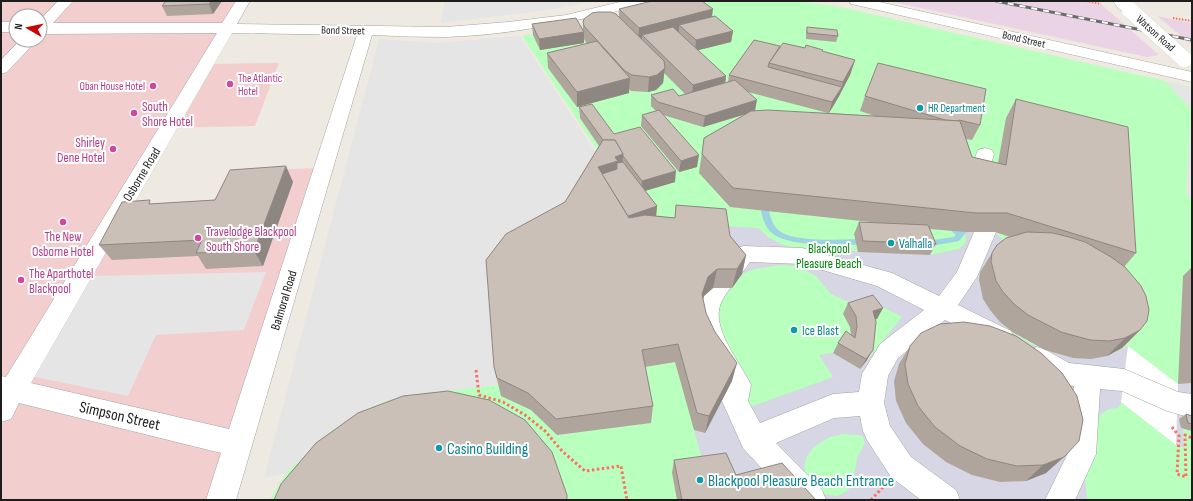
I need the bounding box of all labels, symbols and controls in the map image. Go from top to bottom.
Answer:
north arrow [8,8,48,48]
street label: Watson Road [1134,13,1178,54]
text: N [12,22,26,30]
street label: Bond Street [321,24,366,37]
street label: Bond Street [1001,28,1047,51]
place label: The Atlantic Hotel [238,72,282,98]
marker: The Atlantic Hotel [225,79,235,89]
place label: Oban House Hotel [80,80,145,93]
marker: Oban House Hotel [148,81,158,91]
place label: South Shore Hotel [142,99,193,130]
place label: HR Department [928,102,986,115]
marker: HR Department [915,103,925,113]
marker: South Shore Hotel [129,108,139,118]
place label: Shirley Dene Hotel [57,135,105,166]
marker: Shirley Dene Hotel [108,144,118,154]
street label: Osborne Road [120,145,164,204]
marker: The New Osborne Hotel [58,217,68,227]
place label: Travelodge Blackpool South Shore [206,224,297,255]
place label: The New Osborne Hotel [32,229,94,260]
marker: Travelodge Blackpool South Shore [193,233,203,243]
place label: Valhalla [899,236,932,252]
marker: Valhalla [886,238,896,248]
park label: Blackpool Pleasure Beach [796,241,862,272]
place label: The Aparthotel Blackpool [29,266,94,297]
street label: Balmoral Road [267,268,301,332]
marker: The Aparthotel Blackpool [16,275,26,285]
place label: Ice Blast [802,323,839,339]
marker: Ice Blast [789,325,799,335]
street label: Simpson Street [77,398,162,435]
place label: Casino Building [447,440,528,459]
marker: Casino Building [434,443,444,453]
place label: Blackpool Pleasure Beach Entrance [708,472,894,491]
marker: Blackpool Pleasure Beach Entrance [695,475,705,485]

